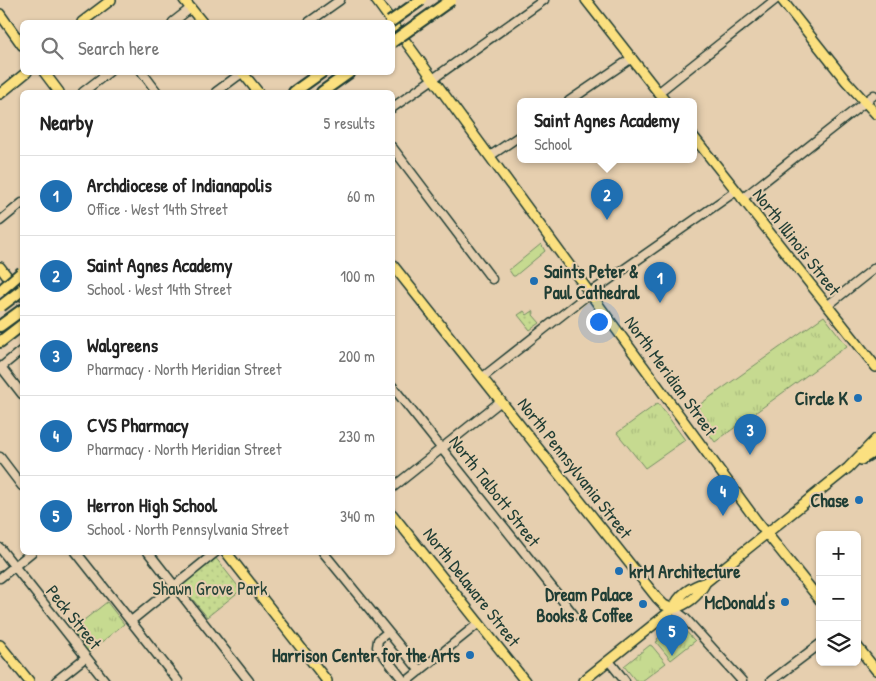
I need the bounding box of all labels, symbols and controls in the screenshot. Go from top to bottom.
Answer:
search box [20,20,395,75]
icon: search [38,34,66,62]
text: Search here [78,35,159,61]
popup [517,98,697,163]
text: Saint Agnes Academy [534,107,680,133]
text: Nearby [40,108,93,137]
text: 5 results [324,112,375,134]
text: School [534,133,572,155]
text: Archdiocese of Indianapolis [87,172,272,198]
pin: 2 [591,179,623,220]
street label: North Illinois Street [747,183,847,302]
text: 1 [53,185,59,207]
text: 60 m [347,185,375,207]
text: Office · West 14th Street [87,198,228,220]
text: Saint Agnes Academy [87,252,233,278]
place label: Saints Peter & Paul Cathedral [544,259,641,305]
pin: 1 [644,262,676,303]
text: 2 [52,265,60,287]
text: 100 m [340,265,375,287]
marker: Saints Peter & Paul Cathedral [528,275,540,287]
text: School · West 14th Street [87,278,232,300]
your location [586,309,612,335]
street label: North Meridian Street [619,311,724,442]
text: Walgreens [87,332,158,358]
text: 3 [52,345,60,367]
text: 200 m [339,345,375,367]
text: Pharmacy · North Meridian Street [87,358,281,380]
place label: Circle K [795,386,849,411]
street label: North Pennsylvania Street [512,392,638,544]
marker: Circle K [852,392,864,404]
text: CVS Pharmacy [87,412,189,438]
pin: 3 [734,414,766,455]
text: 4 [53,425,59,447]
text: 230 m [339,425,375,447]
street label: North Talbott Street [444,430,547,553]
text: Pharmacy · North Meridian Street [87,438,281,460]
pin: 4 [707,475,739,516]
place label: Chase [810,488,850,513]
text: Herron High School [87,492,217,518]
marker: Chase [853,494,865,506]
text: 5 [53,505,59,527]
text: 340 m [340,505,375,527]
text: School · North Pennsylvania Street [87,518,288,540]
street label: North Delaware Street [418,522,527,652]
map controls [816,531,861,666]
button: + [816,531,861,576]
place label: krM Architecture [629,559,741,584]
marker: krM Architecture [613,565,625,577]
park label: Shawn Grove Park [153,576,268,601]
button: − [816,576,861,621]
street label: Peck Street [40,579,108,655]
place label: Dream Palace Books & Coffee [536,582,634,628]
place label: McDonald's [705,590,775,615]
marker: McDonald's [779,596,791,608]
marker: Dream Palace Books & Coffee [637,598,649,610]
pin: 5 [656,615,688,656]
button: layers [816,621,861,666]
place label: Harrison Center for the Arts [272,643,460,668]
marker: Harrison Center for the Arts [464,649,476,661]

